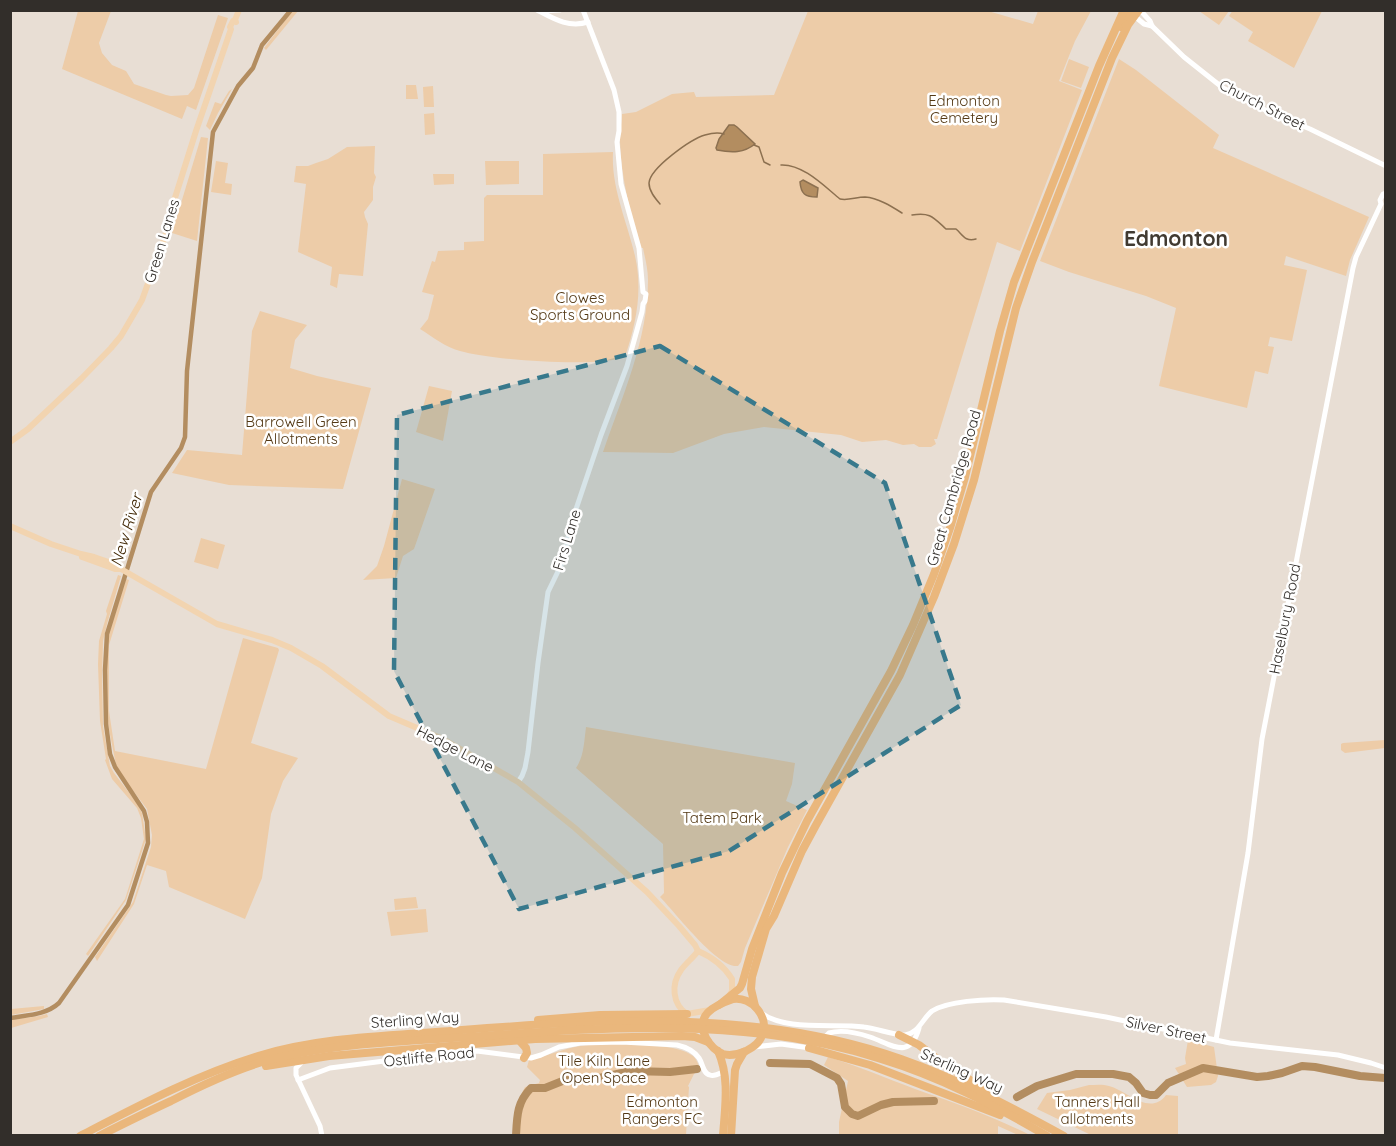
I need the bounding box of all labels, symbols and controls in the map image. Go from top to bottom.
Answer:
street label: Church Street [1216,75,1308,134]
park label: Edmonton Cemetery [928,91,1000,127]
street label: Green Lanes [140,197,183,285]
district label: Edmonton [1124,225,1228,251]
park label: Clowes Sports Ground [530,288,630,324]
street label: Great Cambridge Road [922,408,985,568]
park label: Barrowell Green Allotments [245,412,357,448]
water label: New River [105,490,147,569]
street label: Firs Lane [548,507,585,573]
street label: Haselbury Road [1264,562,1305,676]
street label: Hedge Lane [413,721,497,776]
park label: Tatem Park [682,808,762,827]
street label: Sterling Way [370,1007,460,1032]
street label: Silver Street [1124,1012,1208,1047]
street label: Ostliffe Road [383,1042,475,1071]
street label: Sterling Way [918,1044,1006,1097]
park label: Tile Kiln Lane Open Space [558,1051,650,1087]
park label: Edmonton Rangers FC [622,1092,702,1128]
park label: Tanners Hall allotments [1054,1092,1140,1128]

